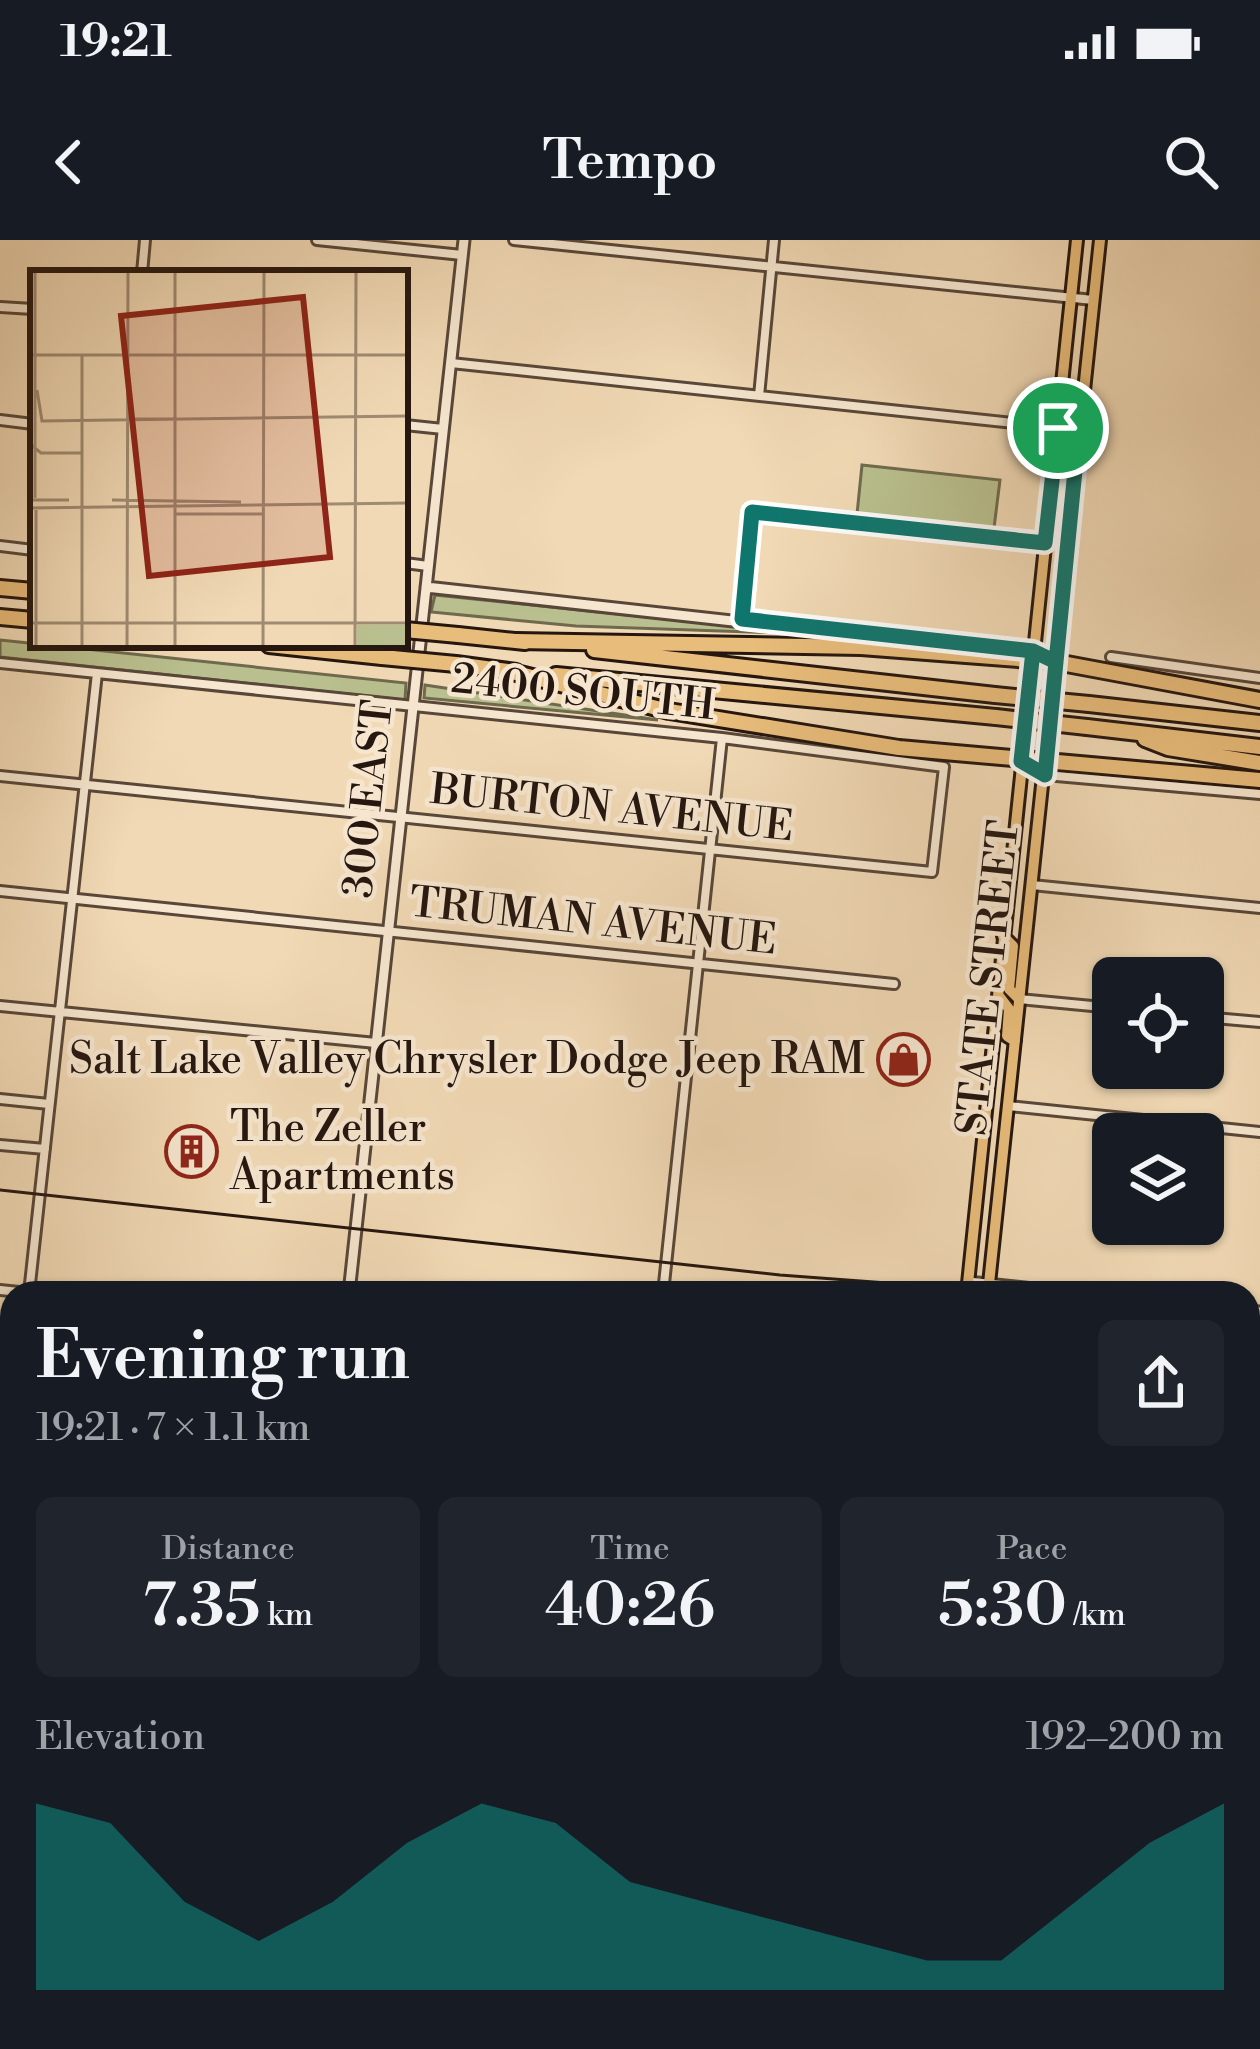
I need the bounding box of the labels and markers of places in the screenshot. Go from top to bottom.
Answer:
pin [1007,377,1109,479]
shop icon: Salt Lake Valley Chrysler Dodge Jeep RAM [876,1032,932,1088]
place label: Salt Lake Valley Chrysler Dodge Jeep RAM [69,1034,865,1088]
place label: The Zeller Apartments [229,1102,455,1203]
building icon: The Zeller Apartments [163,1124,219,1180]

